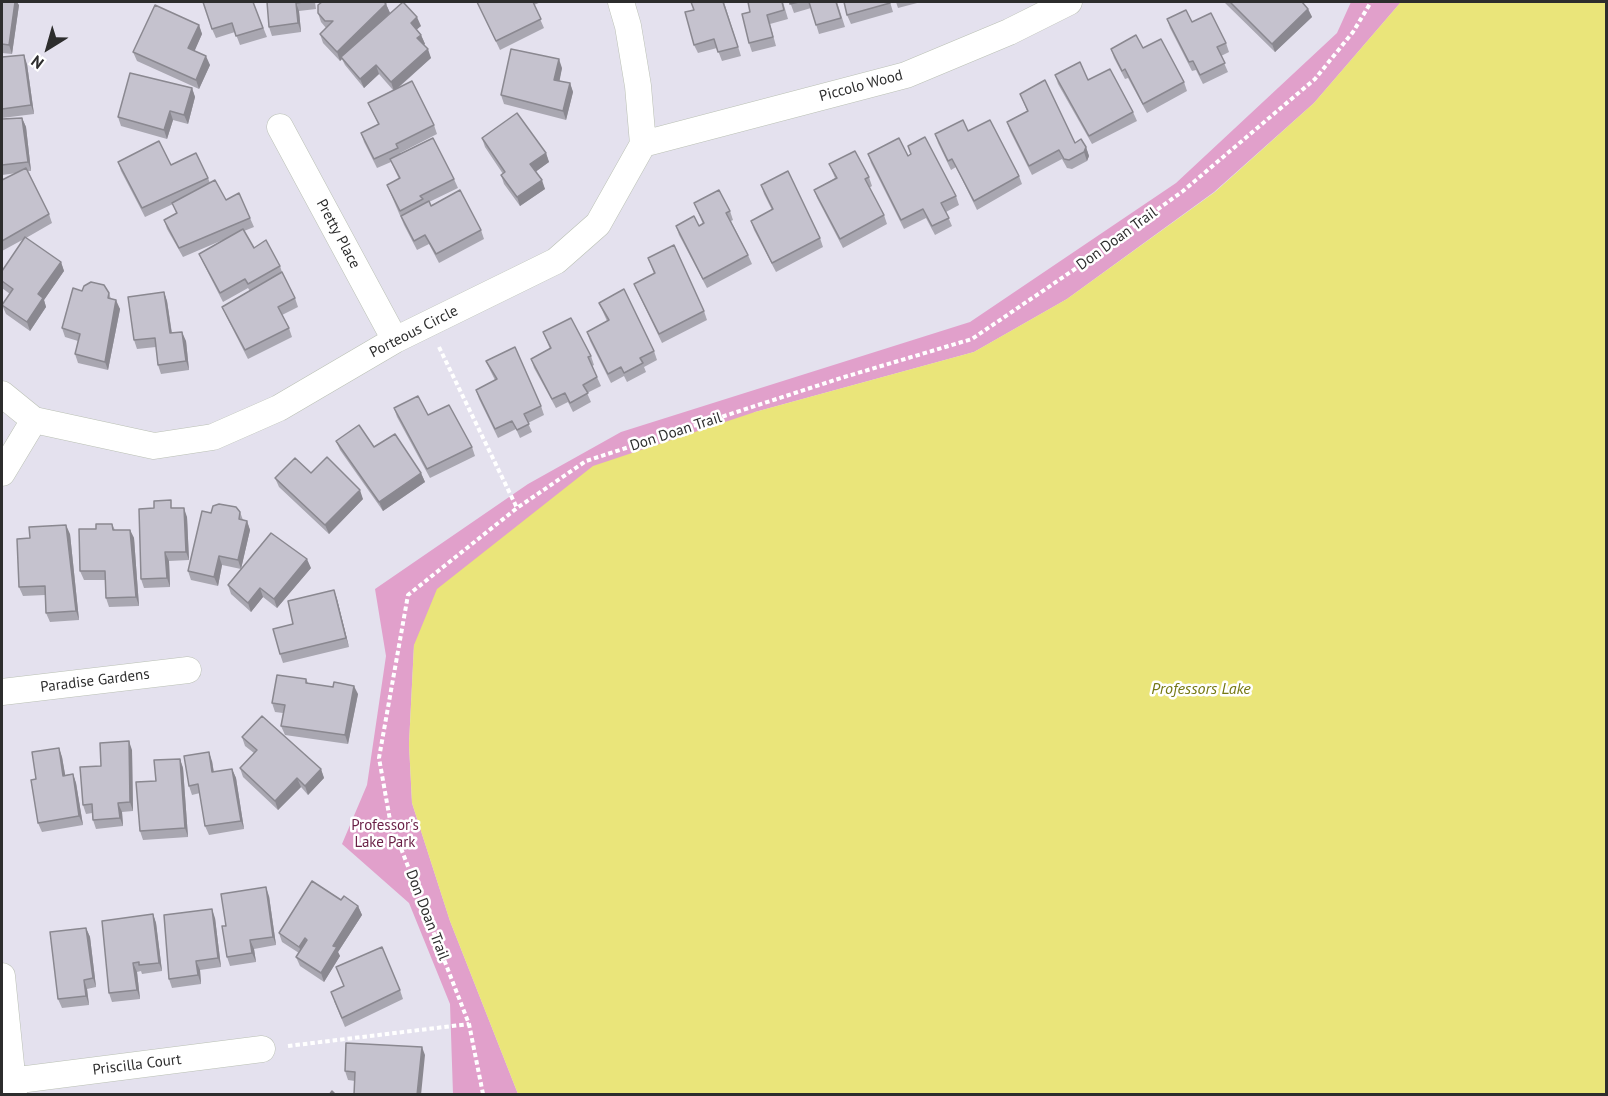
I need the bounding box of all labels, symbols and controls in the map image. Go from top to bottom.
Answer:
north arrow [18,18,78,78]
text: N [27,51,47,74]
street label: Piccolo Wood [817,66,905,106]
street label: Pretty Place [312,196,364,272]
street label: Don Doan Trail [1073,204,1161,274]
street label: Porteous Circle [367,302,461,362]
street label: Don Doan Trail [628,409,724,455]
street label: Paradise Gardens [39,665,151,697]
water label: Professors Lake [1151,679,1251,699]
park label: Professor's Lake Park [351,817,419,852]
street label: Don Doan Trail [402,867,452,963]
street label: Priscilla Court [92,1051,182,1079]

